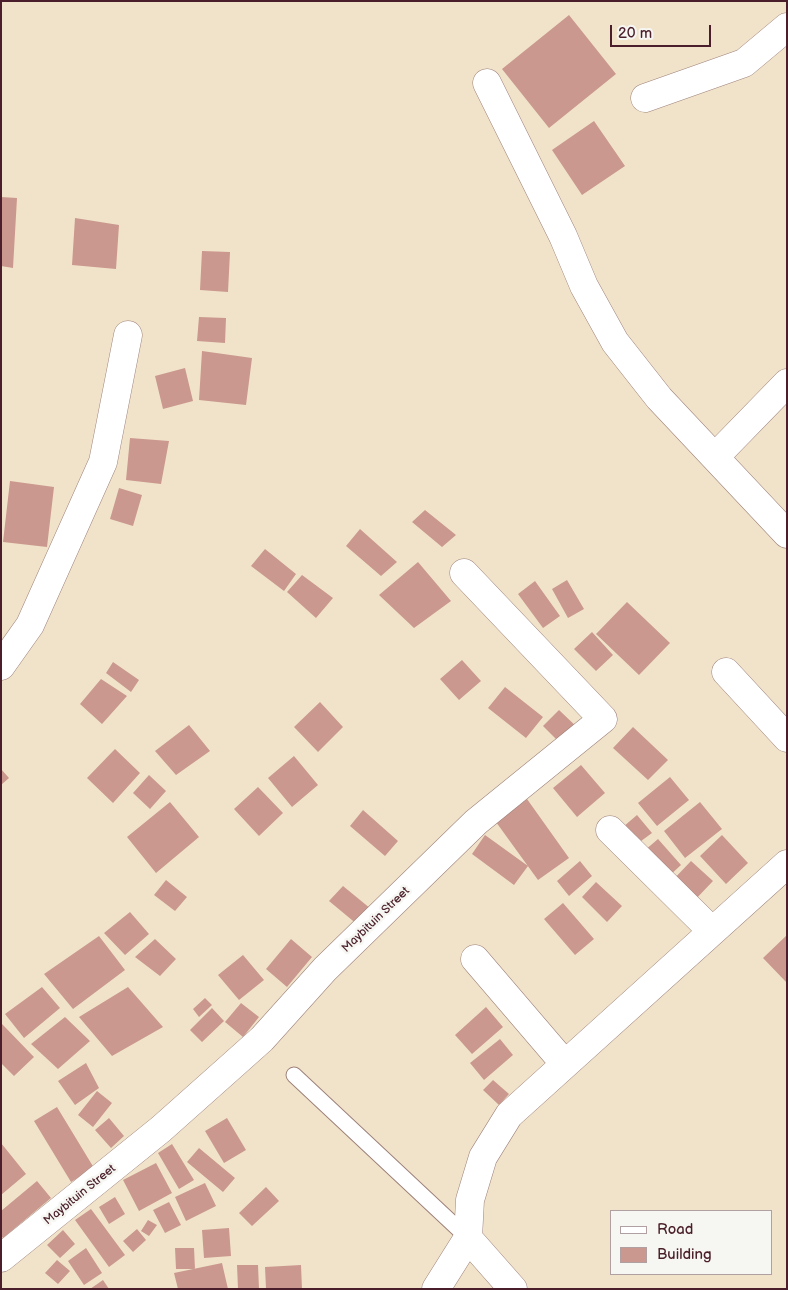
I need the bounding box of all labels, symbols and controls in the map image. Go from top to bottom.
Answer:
scale bar [613,15,714,47]
text: 20 m [618,24,652,43]
street label: Maybituin Street [339,884,413,956]
street label: Maybituin Street [41,1162,119,1228]
legend [610,1210,773,1275]
text: Road [657,1220,693,1239]
text: Building [657,1245,712,1264]

